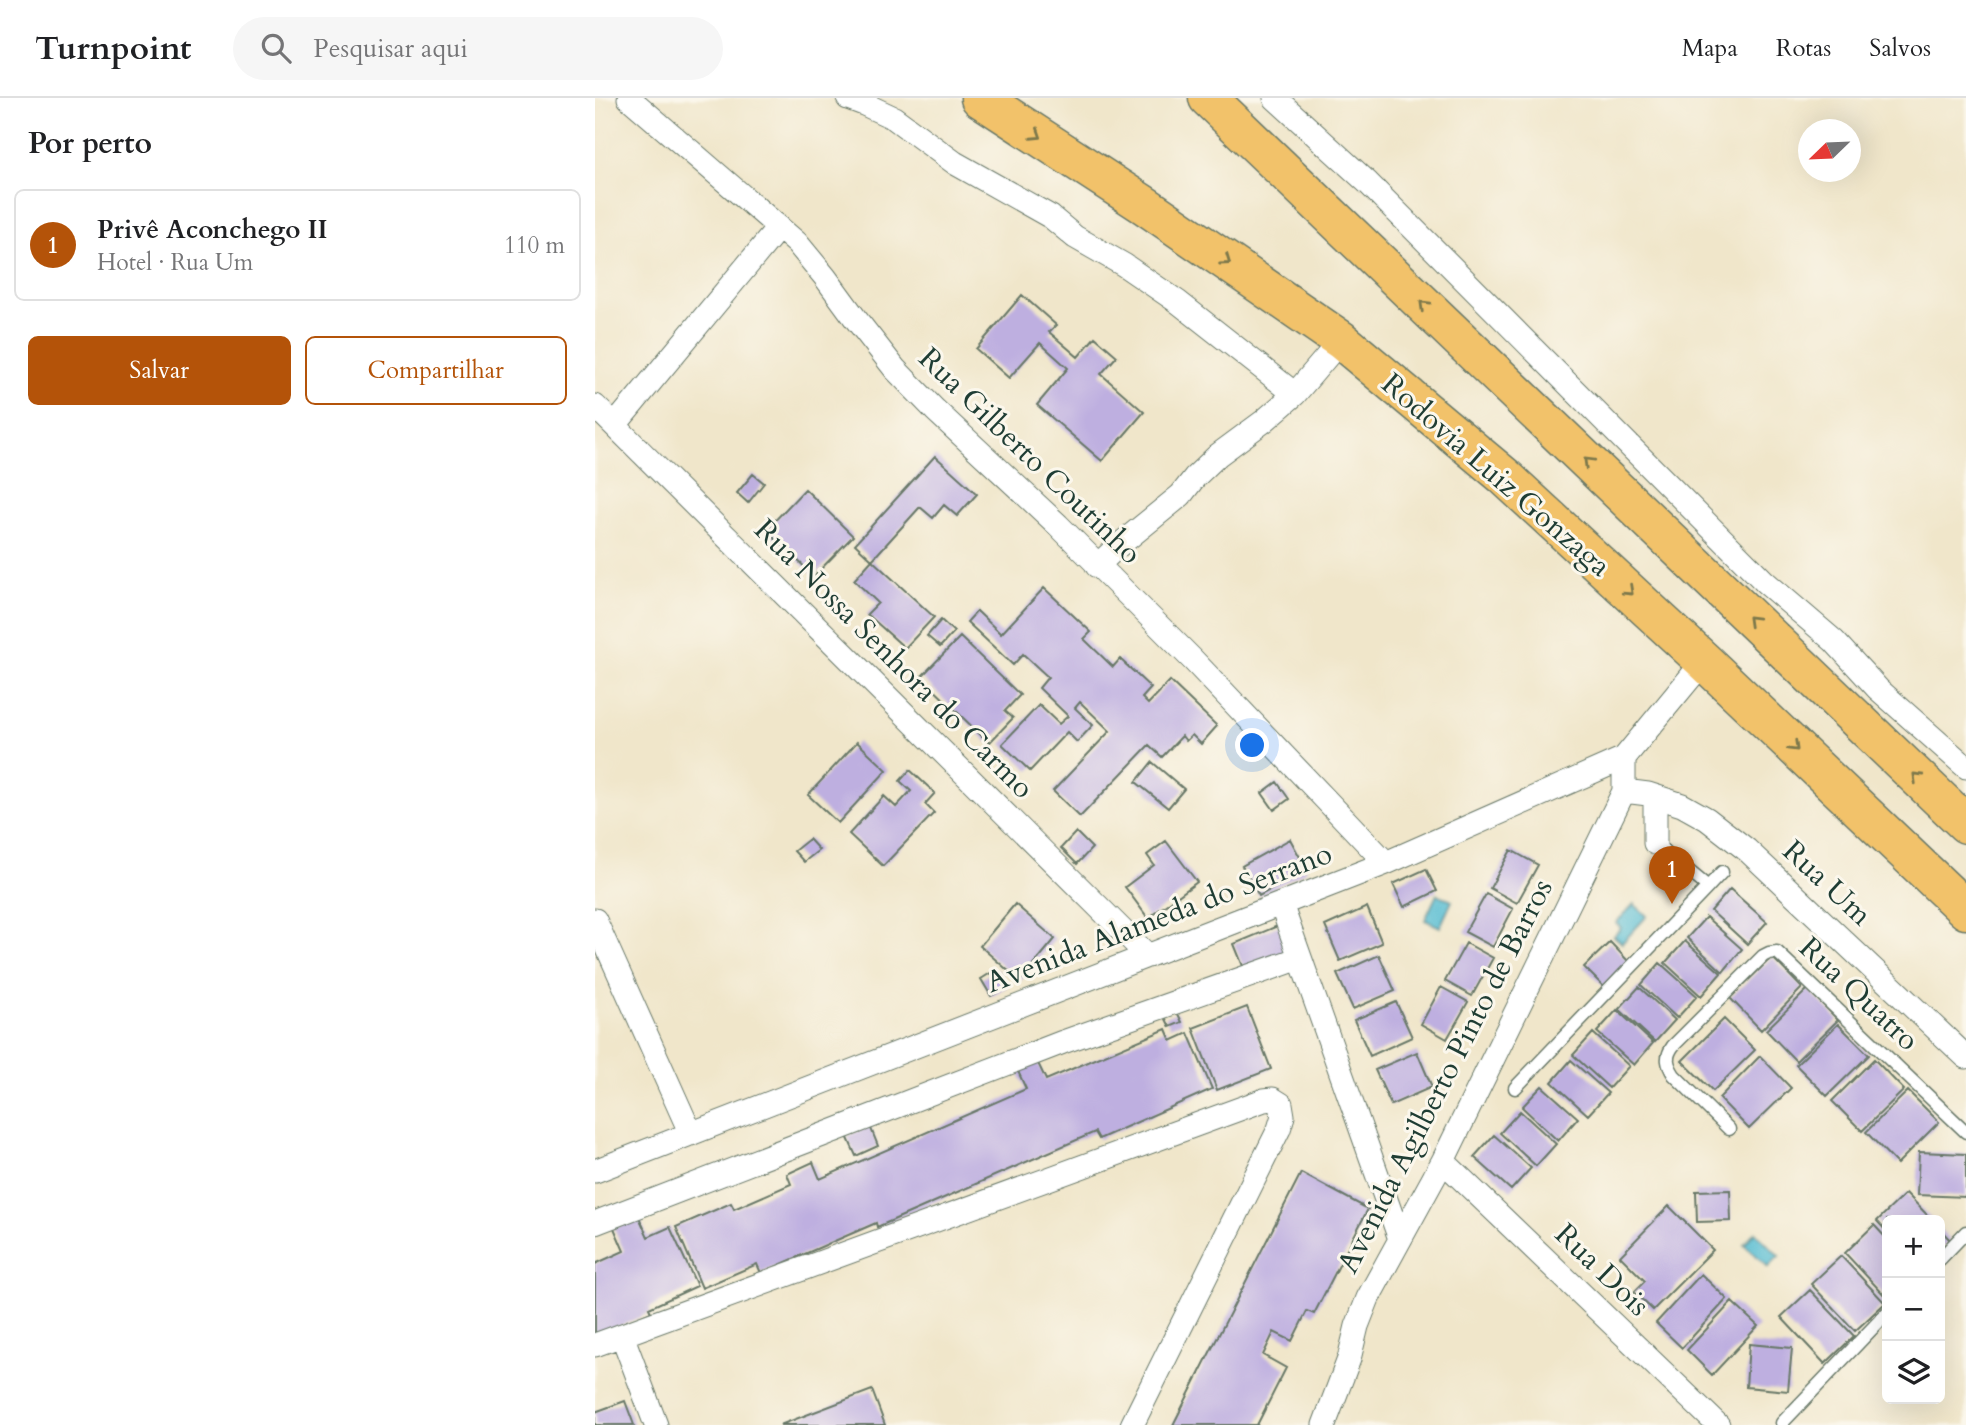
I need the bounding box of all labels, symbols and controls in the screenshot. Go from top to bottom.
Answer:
search box [233,17,723,80]
text: Turnpoint [35,26,191,71]
icon: search [257,29,295,67]
text: Pesquisar aqui [313,31,468,66]
text: Mapa [1682,32,1738,65]
text: Rotas [1776,32,1831,65]
text: Salvos [1869,32,1931,65]
north arrow [1798,119,1861,182]
text: Por perto [28,123,152,164]
one-way arrow [1029,127,1042,139]
text: Privê Aconchego II [97,212,328,247]
text: 1 [47,230,59,261]
text: 110 m [504,230,565,261]
text: Hotel · Rua Um [97,247,253,278]
one-way arrow [1218,253,1231,265]
one-way arrow [1419,300,1432,313]
button: Salvar [28,336,291,405]
button: Compartilhar [305,336,567,405]
street label: Rua Gilberto Coutinho [909,339,1151,573]
street label: Rodovia Luiz Gonzaga [1373,364,1619,586]
one-way arrow [1583,458,1596,471]
street label: Rua Nossa Senhora do Carmo [745,510,1043,808]
one-way arrow [1621,583,1634,596]
one-way arrow [1748,615,1761,628]
your location [1235,728,1269,762]
one-way arrow [1786,739,1799,752]
one-way arrow [1912,773,1925,786]
street label: Rua Um [1773,831,1881,935]
street label: Avenida Alameda do Serrano [980,833,1338,1003]
pin: 1 [1649,846,1695,904]
street label: Avenida Agilberto Pinto de Barros [1327,872,1563,1280]
street label: Rua Quatro [1790,928,1928,1060]
street label: Rua Dois [1546,1214,1658,1326]
map controls [1882,1215,1945,1404]
button: + [1882,1215,1945,1278]
button: − [1882,1278,1945,1341]
button: layers [1882,1341,1945,1404]

